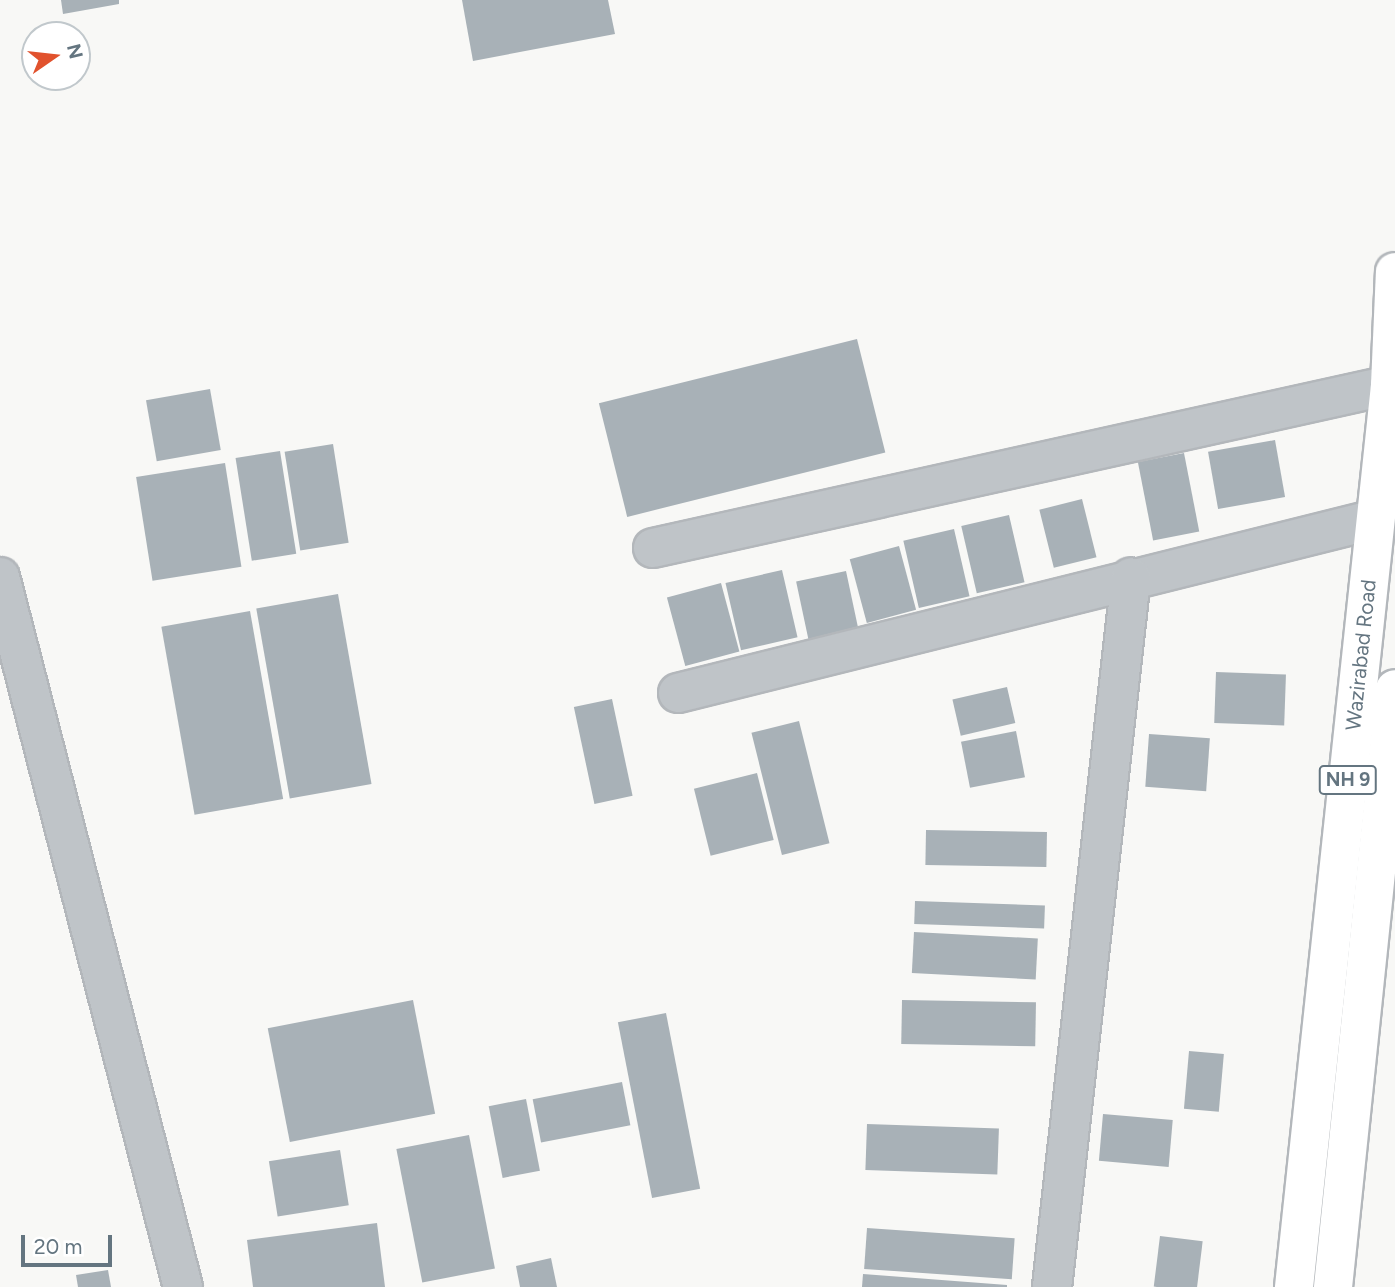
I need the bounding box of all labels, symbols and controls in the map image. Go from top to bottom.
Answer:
north arrow [21,21,91,91]
text: N [62,41,88,61]
street label: Wazirabad Road [1341,578,1381,732]
road number: NH 9 [1318,764,1378,796]
scale bar [24,1220,116,1264]
text: 20 m [34,1234,82,1259]

